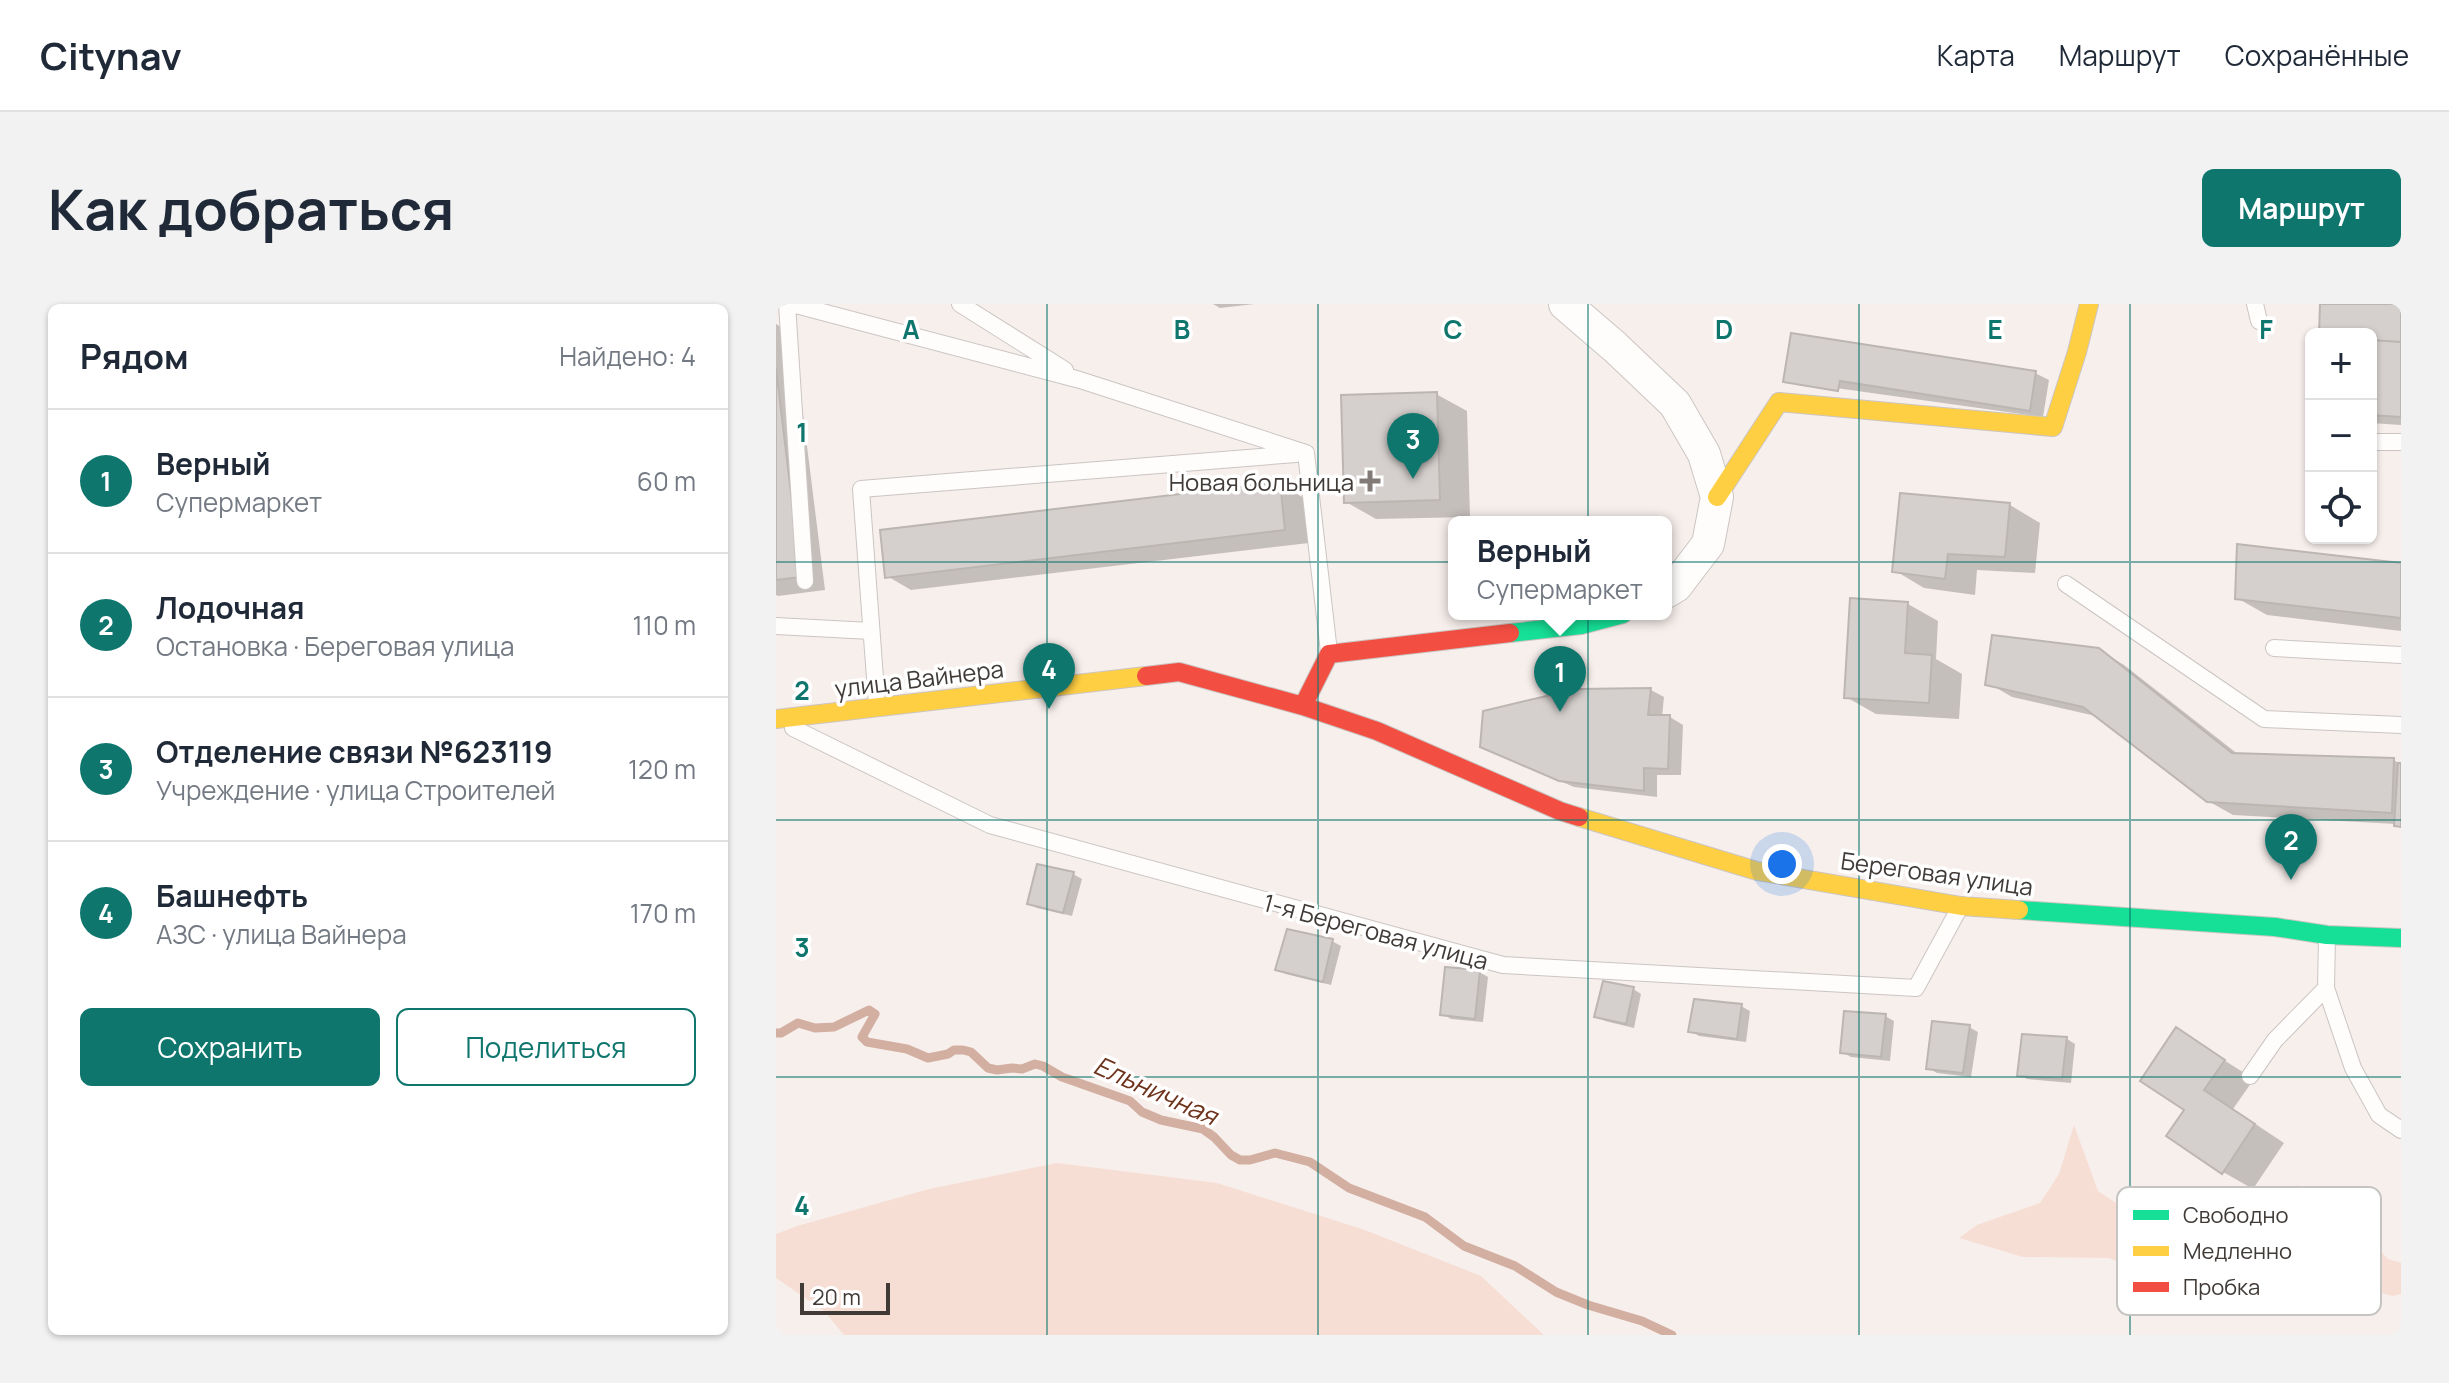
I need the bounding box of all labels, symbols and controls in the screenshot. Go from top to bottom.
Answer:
text: Citynav [40,29,182,81]
text: Карта [1937,36,2015,74]
text: Маршрут [2059,36,2181,74]
text: Сохранённые [2225,36,2409,74]
button: Маршрут [2202,169,2401,247]
text: Как добраться [48,170,454,247]
text: A [902,311,920,347]
text: B [1174,311,1190,347]
text: C [1443,311,1463,347]
text: D [1715,311,1733,347]
text: E [1987,311,2003,347]
text: F [2259,311,2273,347]
map controls [2305,328,2377,544]
button: + [2305,328,2377,400]
text: Рядом [80,333,189,379]
text: Найдено: 4 [559,338,696,374]
button: − [2305,400,2377,472]
pin: 3 [1387,413,1439,479]
text: 1 [796,414,808,450]
text: Верный [156,443,271,484]
text: 1 [100,463,112,499]
text: 60 m [637,463,696,499]
place label: Новая больница [1169,465,1354,498]
marker: Новая больница [1361,472,1379,490]
button: locate [2305,472,2377,544]
text: Супермаркет [156,484,322,520]
popup [1448,516,1672,620]
text: Верный [1477,530,1592,571]
text: Супермаркет [1477,571,1643,607]
text: Лодочная [156,587,305,628]
text: 2 [98,607,114,643]
text: 110 m [633,607,696,643]
text: Остановка · Береговая улица [156,628,514,664]
pin: 4 [1023,643,1075,709]
pin: 1 [1534,646,1586,712]
street label: улица Вайнера [833,651,1005,705]
text: 2 [794,672,810,708]
text: Отделение связи №623119 [156,731,553,772]
text: 3 [98,751,114,787]
text: 120 m [628,751,696,787]
text: Учреждение · улица Строителей [156,772,555,808]
pin: 2 [2265,814,2317,880]
street label: Береговая улица [1839,843,2035,903]
your location [1762,844,1802,884]
text: Башнефть [156,875,308,916]
street label: 1-я Береговая улица [1260,885,1492,977]
text: 4 [98,895,114,931]
text: 170 m [630,895,696,931]
text: АЗС · улица Вайнера [156,916,407,952]
text: 3 [794,929,810,965]
button: Сохранить [80,1008,380,1086]
button: Поделиться [396,1008,696,1086]
water label: Ельничная [1088,1047,1226,1134]
text: 4 [794,1187,810,1223]
legend [2117,1187,2381,1315]
text: Свободно [2183,1200,2289,1230]
text: Медленно [2183,1236,2292,1266]
text: Пробка [2183,1272,2260,1302]
scale bar [800,1279,890,1315]
text: 20 m [812,1282,861,1312]

